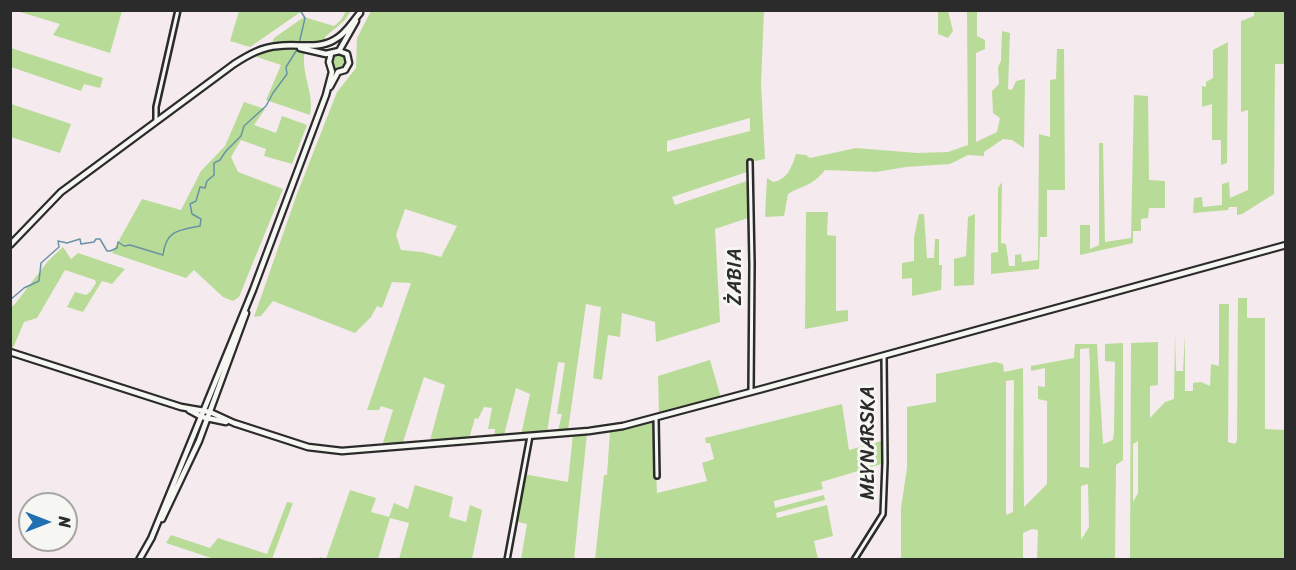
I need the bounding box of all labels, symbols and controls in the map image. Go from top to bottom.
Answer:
street label: ŻABIA [724,249,748,305]
street label: MŁYNARSKA [857,386,881,500]
north arrow [18,492,78,552]
text: N [50,516,79,528]

